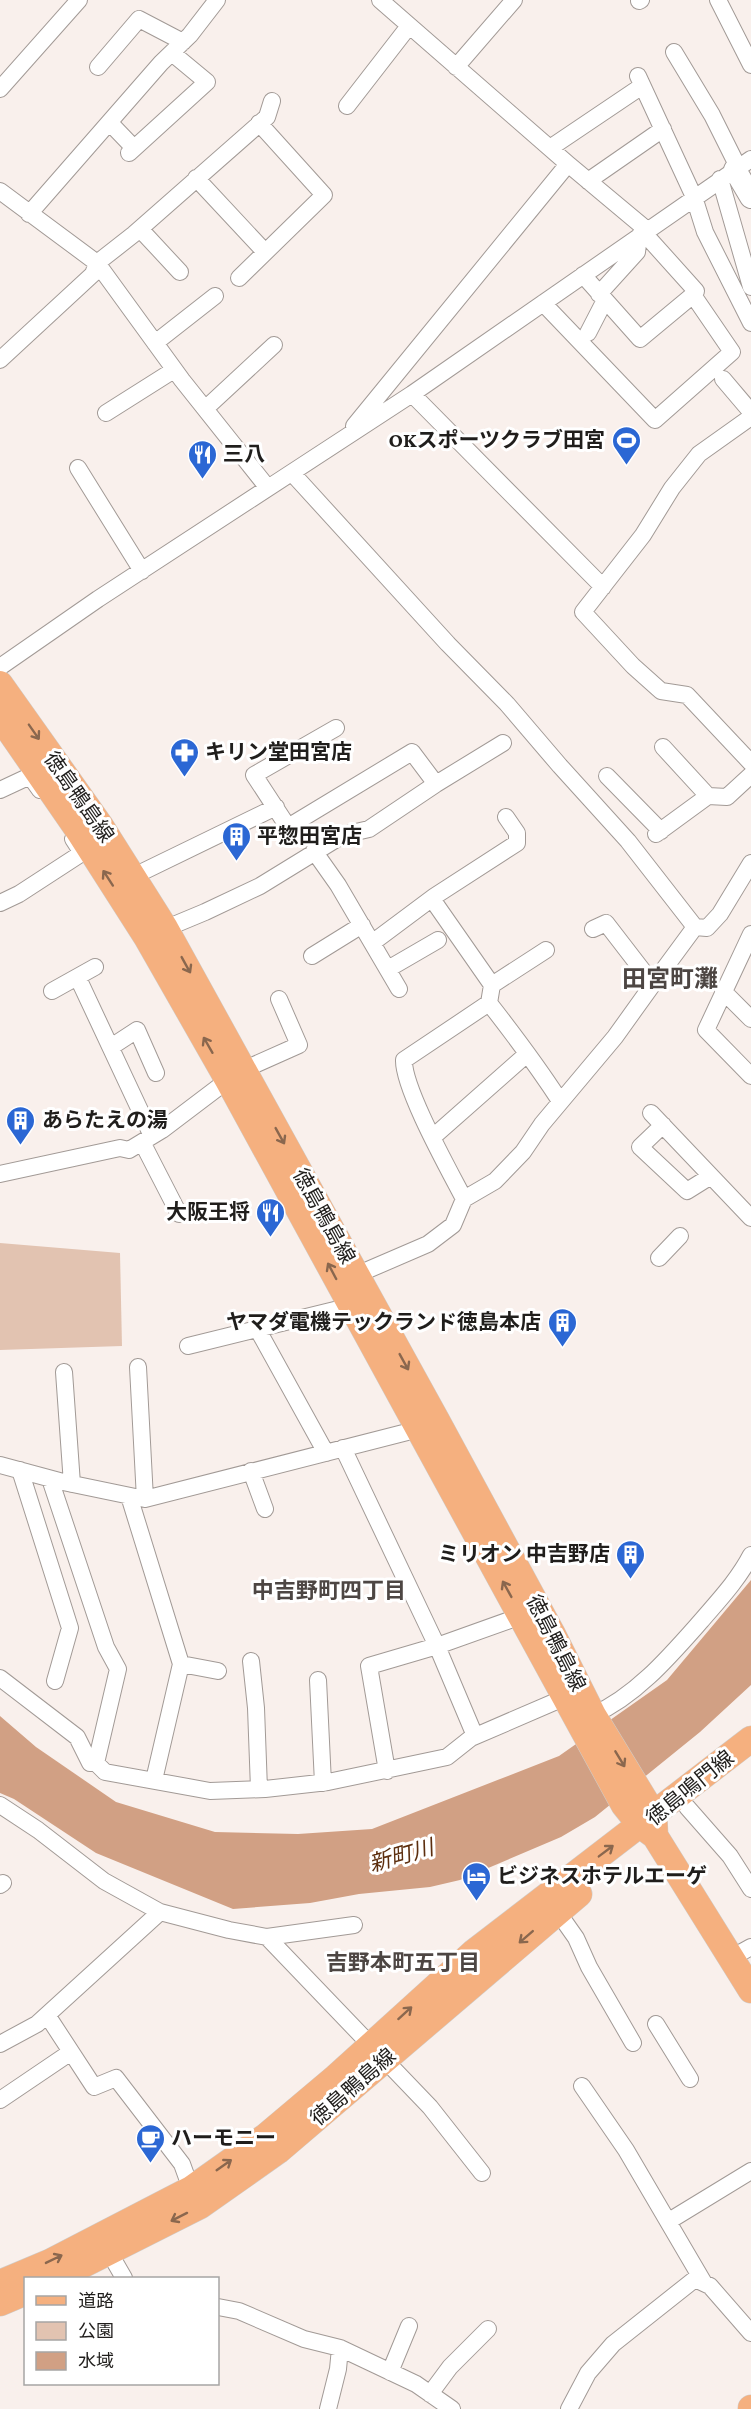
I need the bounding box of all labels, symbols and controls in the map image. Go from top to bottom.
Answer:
sports icon: OKスポーツクラブ田宮 [610,424,642,466]
place label: OKスポーツクラブ田宮 [389,428,605,452]
restaurant icon: 三八 [186,438,218,480]
place label: 三八 [223,442,265,466]
one-way arrow [28,723,40,739]
pharmacy icon: キリン堂田宮店 [168,736,200,778]
place label: キリン堂田宮店 [205,740,352,764]
street label: 徳島鴨島線 [39,747,119,847]
building icon: 平惣田宮店 [220,820,252,862]
place label: 平惣田宮店 [257,824,362,848]
one-way arrow [102,870,114,886]
one-way arrow [180,956,192,973]
district label: 田宮町灘 [622,965,718,992]
one-way arrow [202,1037,214,1054]
building icon: あらたえの湯 [5,1104,37,1146]
place label: あらたえの湯 [42,1108,168,1132]
one-way arrow [274,1127,286,1144]
street label: 徳島鴨島線 [288,1164,360,1268]
restaurant icon: 大阪王将 [255,1196,287,1238]
place label: 大阪王将 [166,1200,250,1224]
one-way arrow [326,1263,337,1281]
building icon: ヤマダ電機テックランド徳島本店 [546,1306,578,1348]
place label: ヤマダ電機テックランド徳島本店 [226,1310,541,1334]
one-way arrow [398,1353,410,1370]
building icon: ミリオン 中吉野店 [615,1538,647,1580]
place label: ミリオン 中吉野店 [438,1542,610,1566]
district label: 中吉野町四丁目 [252,1578,406,1603]
one-way arrow [501,1581,512,1599]
street label: 徳島鴨島線 [521,1591,591,1695]
street label: 徳島鳴門線 [642,1746,738,1830]
one-way arrow [614,1750,626,1767]
water label: 新町川 [366,1834,438,1877]
one-way arrow [598,1845,614,1858]
hotel icon: ビジネスホテルエーゲ [460,1860,492,1902]
place label: ビジネスホテルエーゲ [497,1864,707,1888]
one-way arrow [519,1930,534,1944]
district label: 吉野本町五丁目 [326,1950,480,1975]
one-way arrow [398,2006,413,2020]
street label: 徳島鴨島線 [306,2044,400,2130]
cafe icon: ハーモニー [134,2122,166,2164]
place label: ハーモニー [171,2126,276,2150]
one-way arrow [216,2159,232,2171]
one-way arrow [170,2211,188,2223]
one-way arrow [44,2253,62,2265]
legend [24,2277,219,2385]
text: 道路 [78,2291,114,2311]
text: 公園 [78,2321,114,2341]
text: 水域 [78,2351,114,2371]

